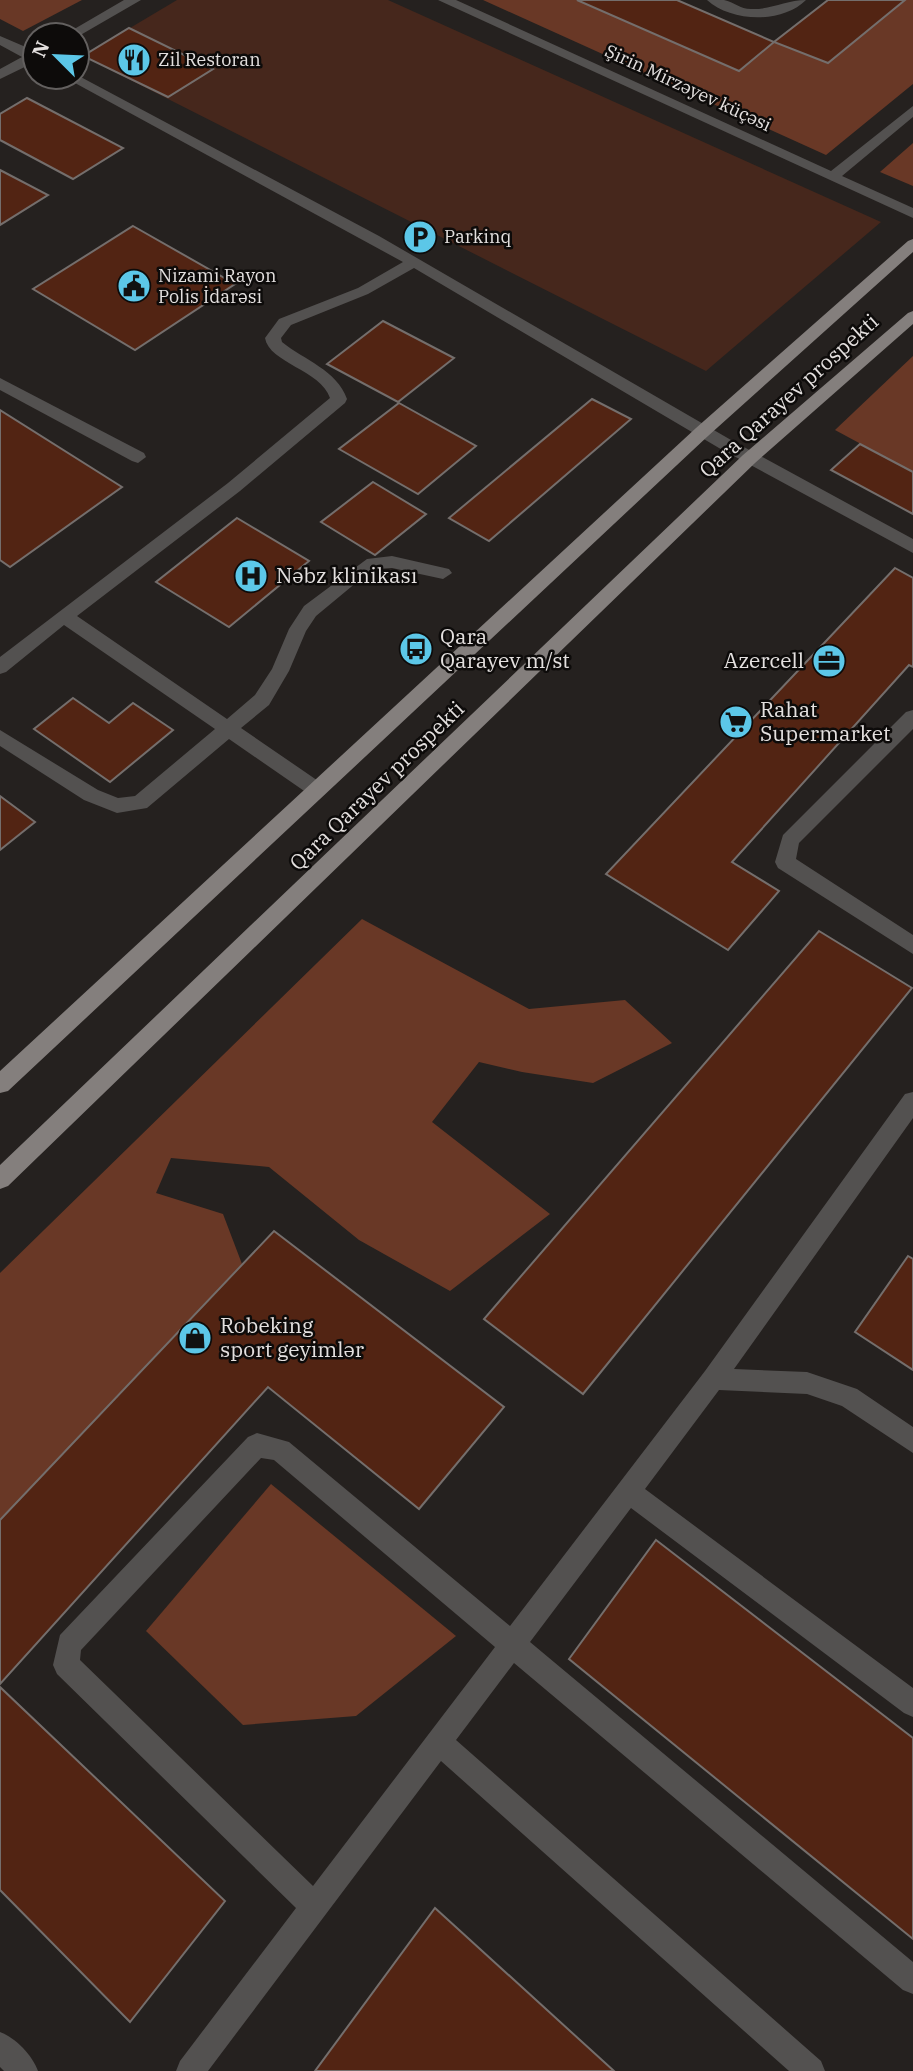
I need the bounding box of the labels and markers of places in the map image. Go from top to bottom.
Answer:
restaurant icon: Zil Restoran [115,41,153,79]
place label: Zil Restoran [158,48,261,71]
parking icon: Parkinq [401,218,439,256]
place label: Parkinq [444,225,511,248]
place label: Nizami Rayon Polis İdarəsi [158,264,276,308]
public building icon: Nizami Rayon Polis İdarəsi [115,267,153,305]
hospital icon: Nəbz klinikası [232,557,270,595]
place label: Nəbz klinikası [276,561,417,589]
place label: Qara Qarayev m/st [440,622,570,674]
bus stop icon: Qara Qarayev m/st [397,630,435,668]
office icon: Azercell [810,642,848,680]
place label: Azercell [724,646,804,674]
place label: Rahat Supermarket [760,695,890,747]
supermarket icon: Rahat Supermarket [717,703,755,741]
place label: Robeking sport geyimlər [220,1311,365,1363]
shop icon: Robeking sport geyimlər [176,1319,214,1357]

